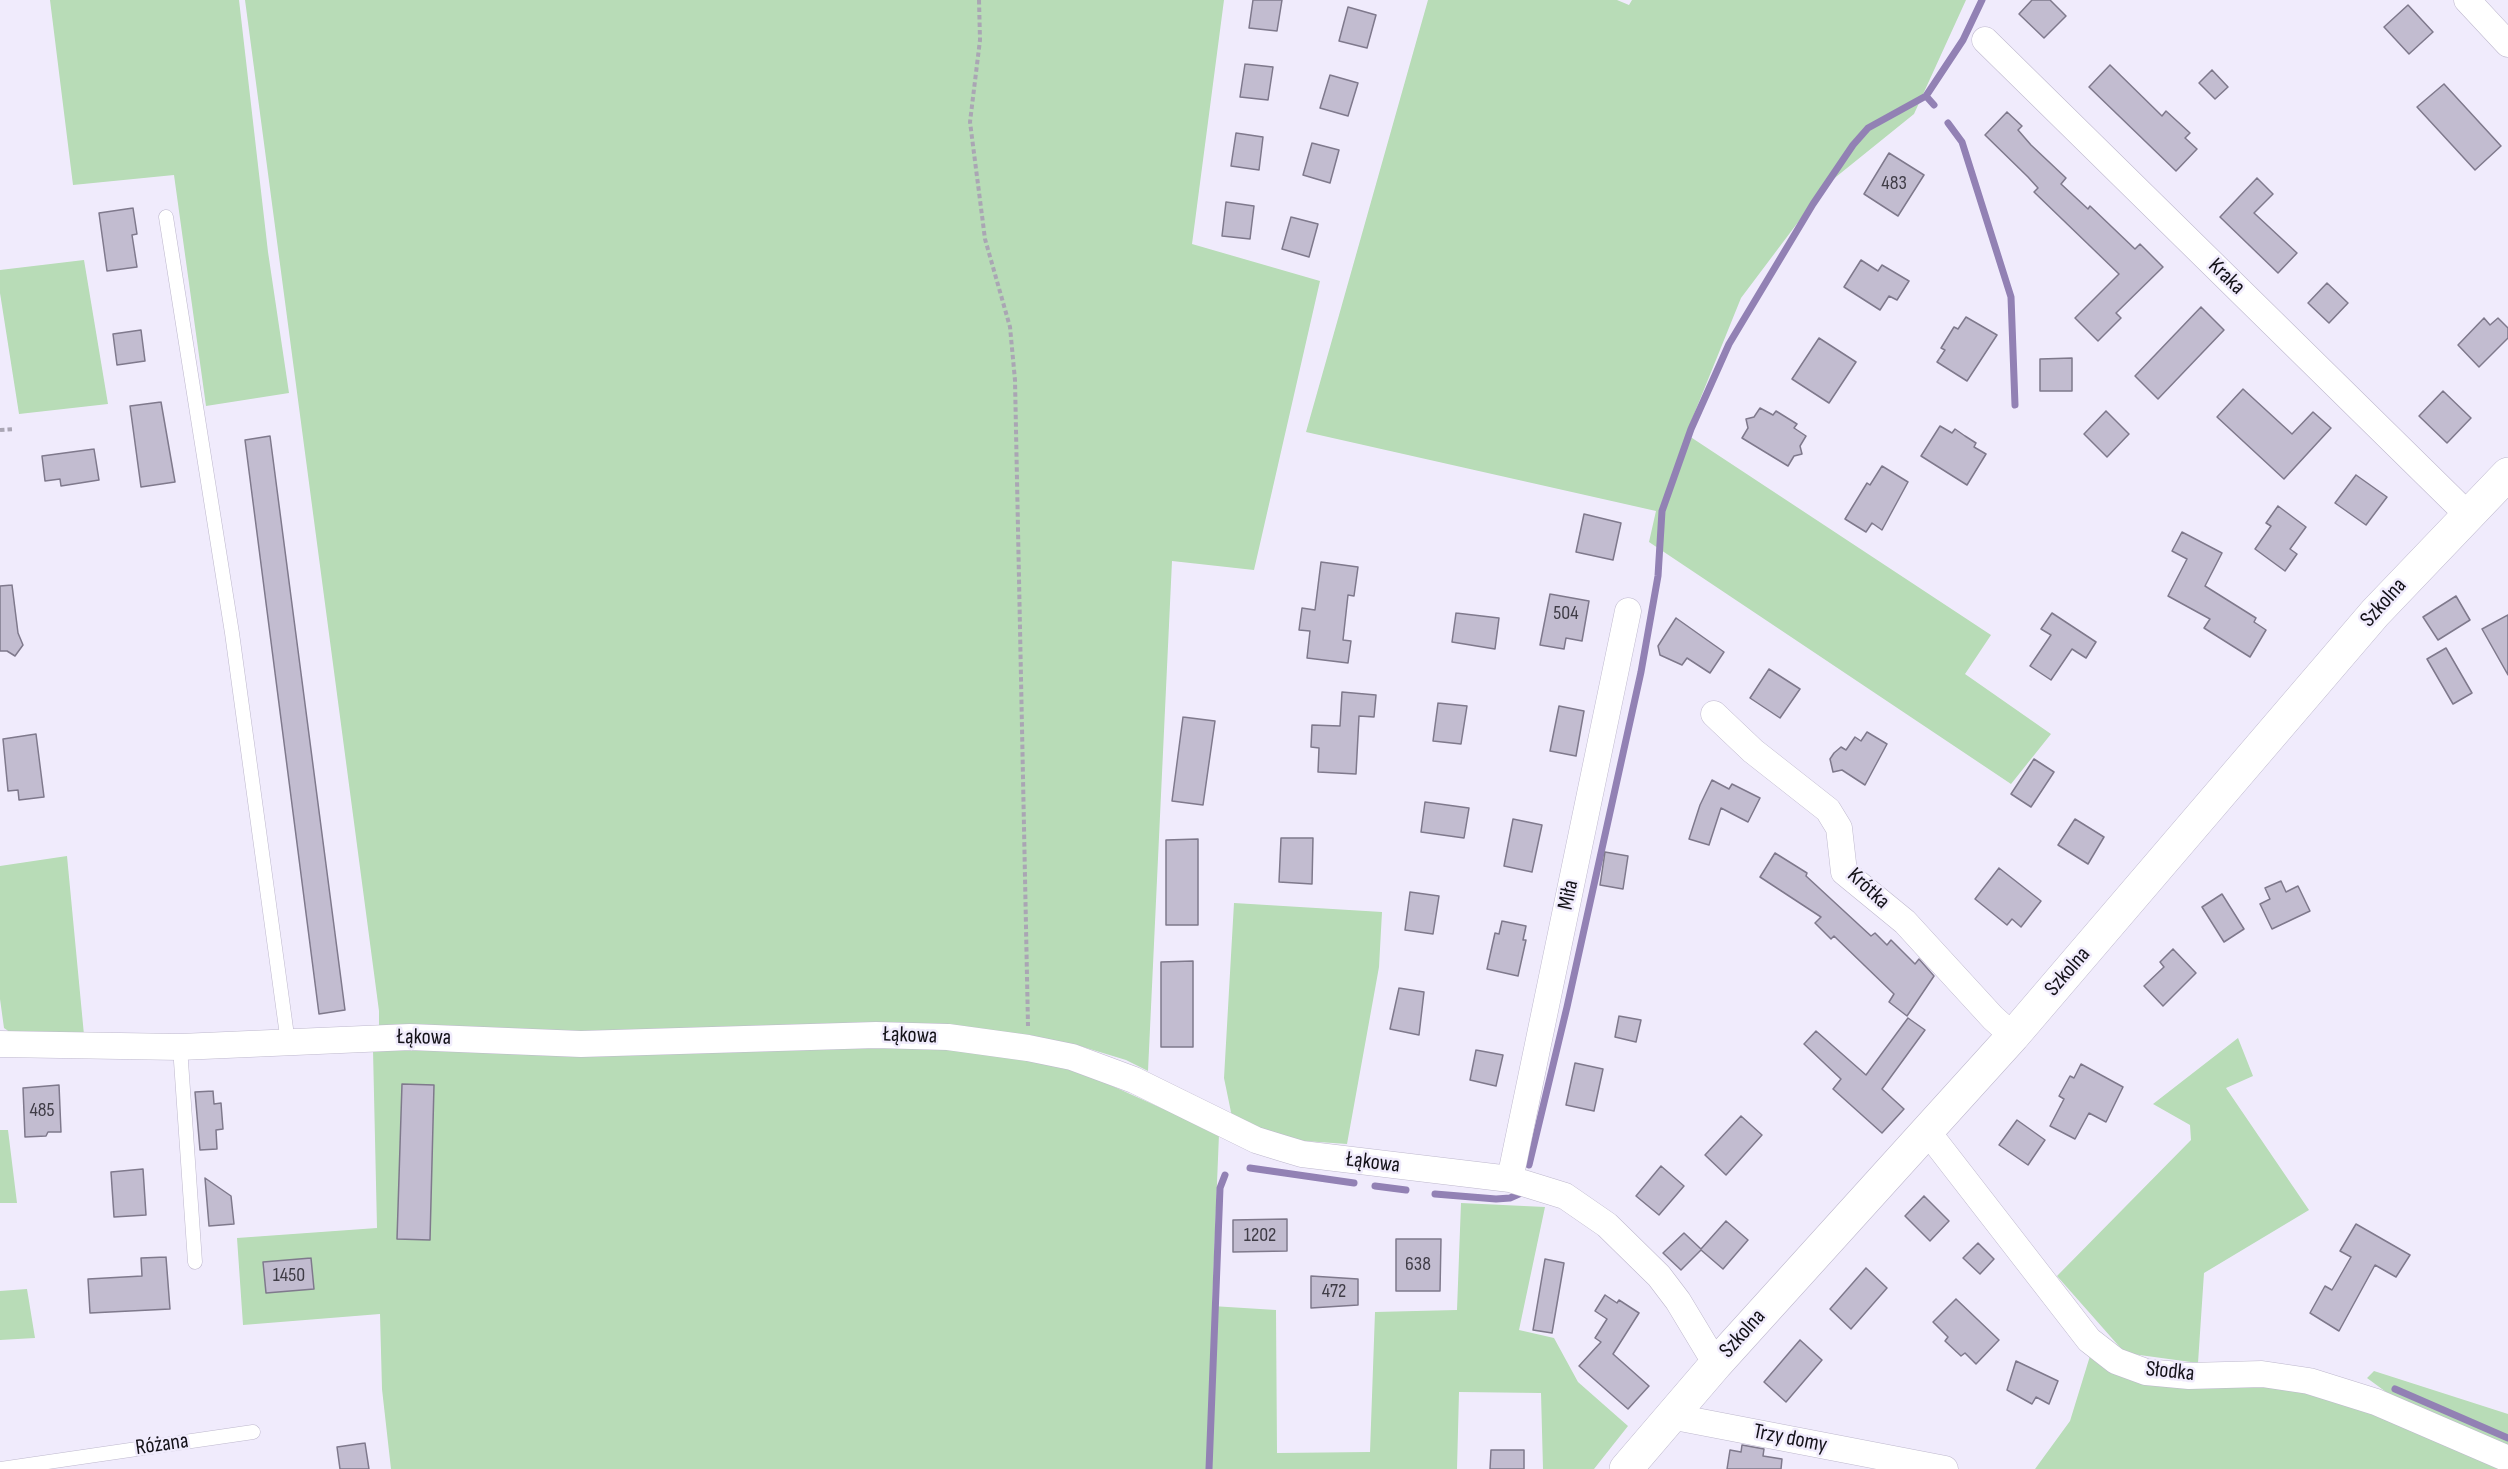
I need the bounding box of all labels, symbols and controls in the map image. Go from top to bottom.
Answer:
house number: 483 [1881,172,1907,196]
street label: Kraka [2202,253,2250,301]
street label: Szkolna [2355,573,2413,633]
house number: 504 [1553,602,1579,626]
street label: Krótka [1841,863,1895,915]
street label: Miła [1553,878,1585,912]
street label: Szkolna [2040,942,2096,1002]
street label: Łąkowa [882,1022,938,1050]
street label: Łąkowa [397,1024,451,1052]
house number: 485 [29,1099,55,1123]
street label: Łąkowa [1344,1147,1402,1179]
house number: 1202 [1244,1224,1276,1248]
house number: 638 [1405,1253,1431,1277]
house number: 1450 [273,1264,305,1288]
house number: 472 [1322,1280,1346,1304]
street label: Szkolna [1714,1304,1772,1364]
street label: Słodka [2144,1356,2196,1388]
street label: Trzy domy [1751,1419,1829,1459]
street label: Różana [134,1428,190,1462]

